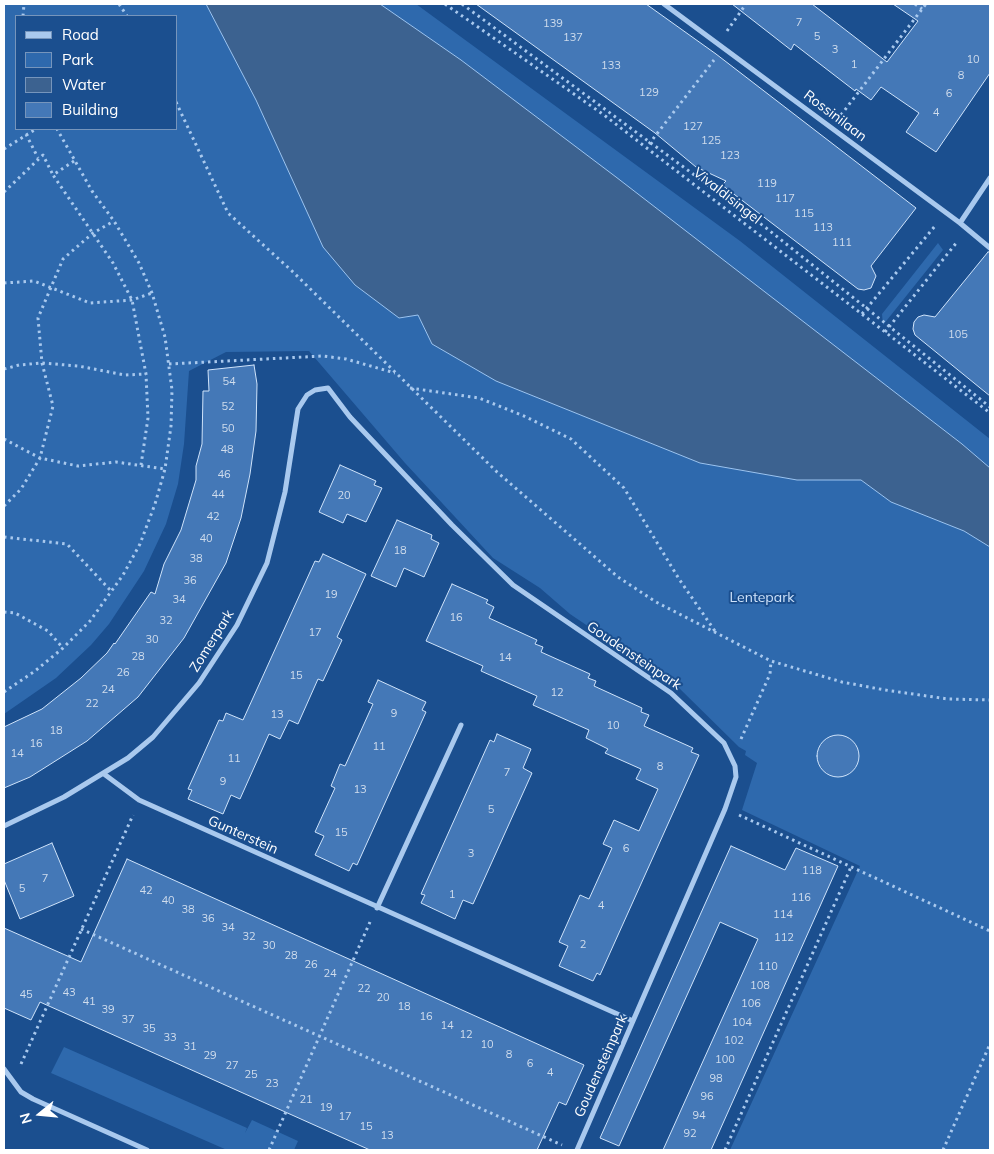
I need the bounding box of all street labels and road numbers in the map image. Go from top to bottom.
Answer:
street label: Rossinilaan [800,87,870,145]
street label: Vivaldisingel [690,164,764,228]
street label: Zomerpark [186,607,238,675]
street label: Goudensteinpark [584,618,684,694]
street label: Gunterstein [205,812,281,858]
street label: Goudensteinpark [571,1012,631,1120]

